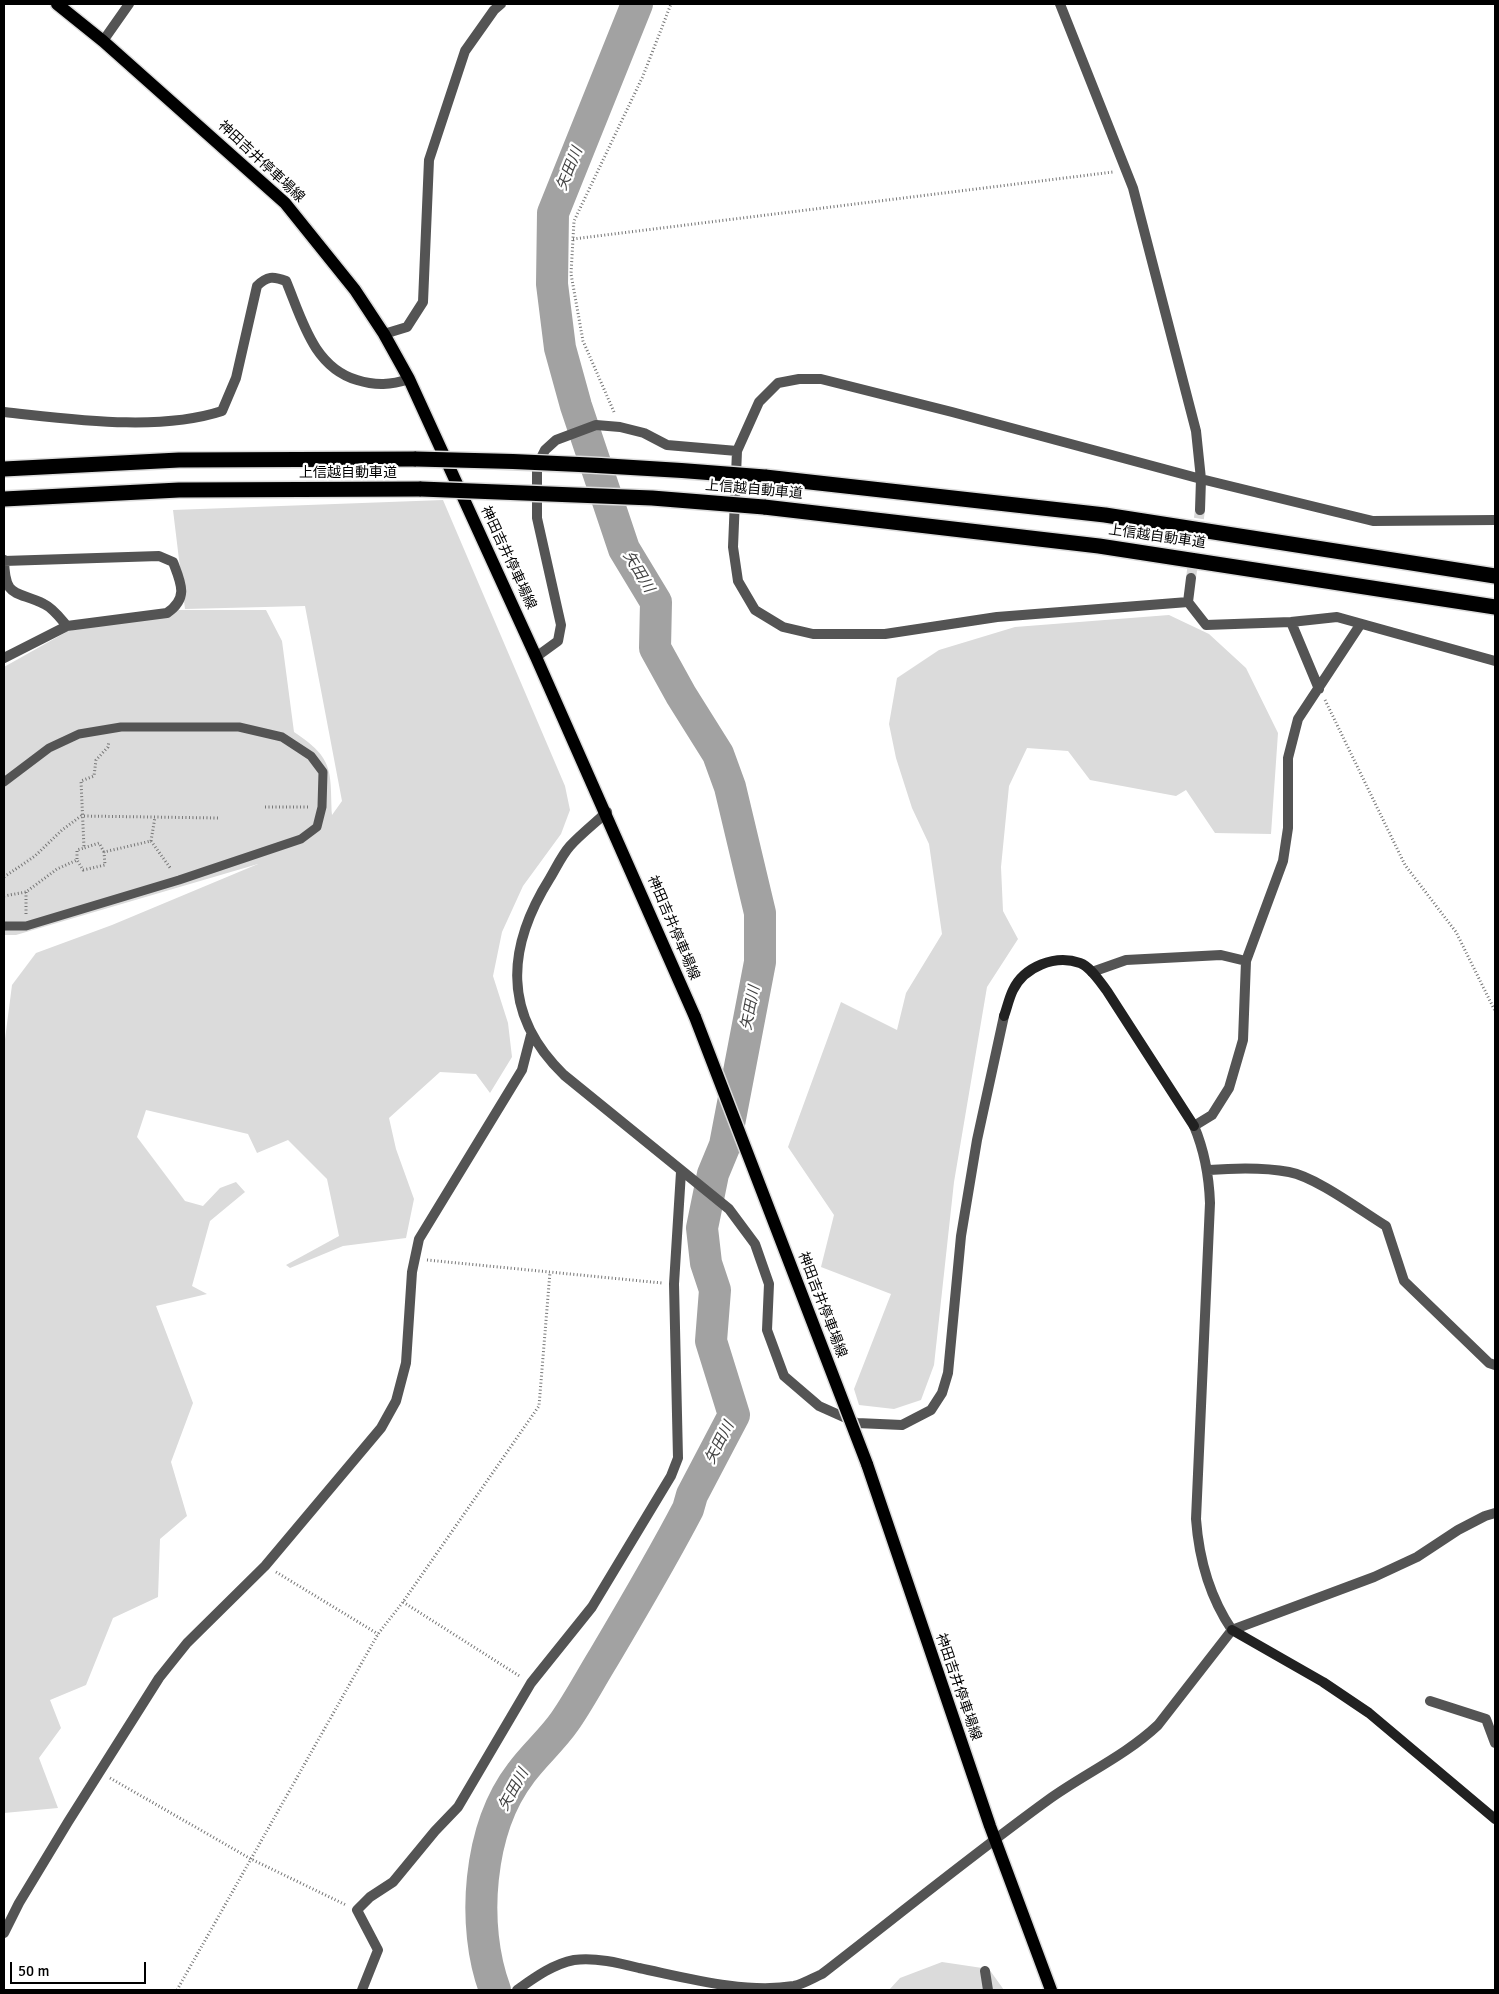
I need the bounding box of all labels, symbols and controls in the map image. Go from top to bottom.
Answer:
street label: 神田吉井停車場線 [214,118,308,206]
water label: 矢田川 [553,145,587,193]
street label: 上信越自動車道 [299,465,397,481]
street label: 上信越自動車道 [704,477,804,503]
street label: 神田吉井停車場線 [477,504,539,612]
street label: 上信越自動車道 [1107,522,1207,552]
water label: 矢田川 [619,548,657,596]
street label: 神田吉井停車場線 [643,873,703,983]
water label: 矢田川 [738,984,764,1032]
street label: 神田吉井停車場線 [794,1250,850,1360]
water label: 矢田川 [702,1419,738,1467]
street label: 神田吉井停車場線 [932,1631,984,1743]
water label: 矢田川 [495,1766,533,1814]
scale bar [12,1952,149,1984]
text: 50 m [18,1962,49,1980]

